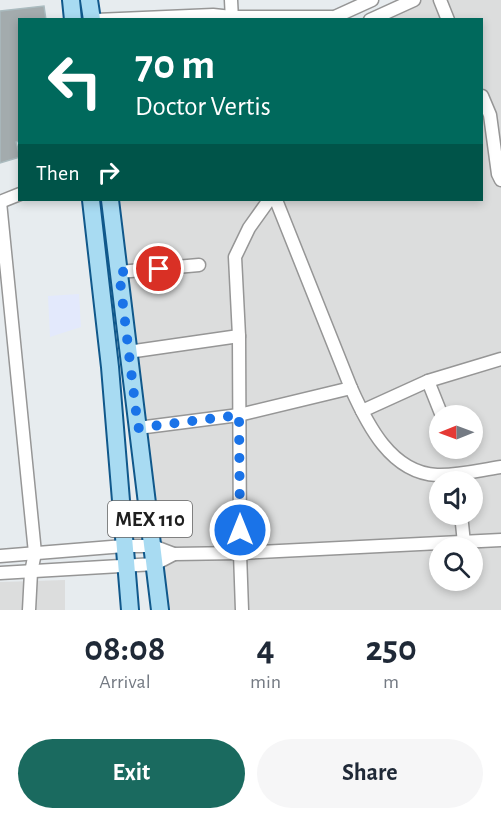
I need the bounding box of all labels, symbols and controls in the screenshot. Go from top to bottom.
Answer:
icon: left [36,42,114,120]
text: 70 m [135,44,215,86]
text: Doctor Vertis [135,93,271,120]
icon: right [92,156,125,189]
text: Then [36,162,80,184]
pin [133,243,184,294]
icon: arrive [142,252,175,285]
north arrow [429,405,483,459]
map controls [429,405,483,591]
button: sound [429,471,483,525]
position arrow [208,498,272,562]
road number: MEX 110 [108,501,192,537]
button: search [429,537,483,591]
text: 08:08 [84,631,166,667]
text: 4 [256,631,275,667]
text: 250 [365,631,417,667]
text: Arrival [99,672,151,692]
text: min [250,672,281,692]
text: m [383,672,399,692]
button: Exit [18,739,245,808]
button: Share [257,739,483,808]

